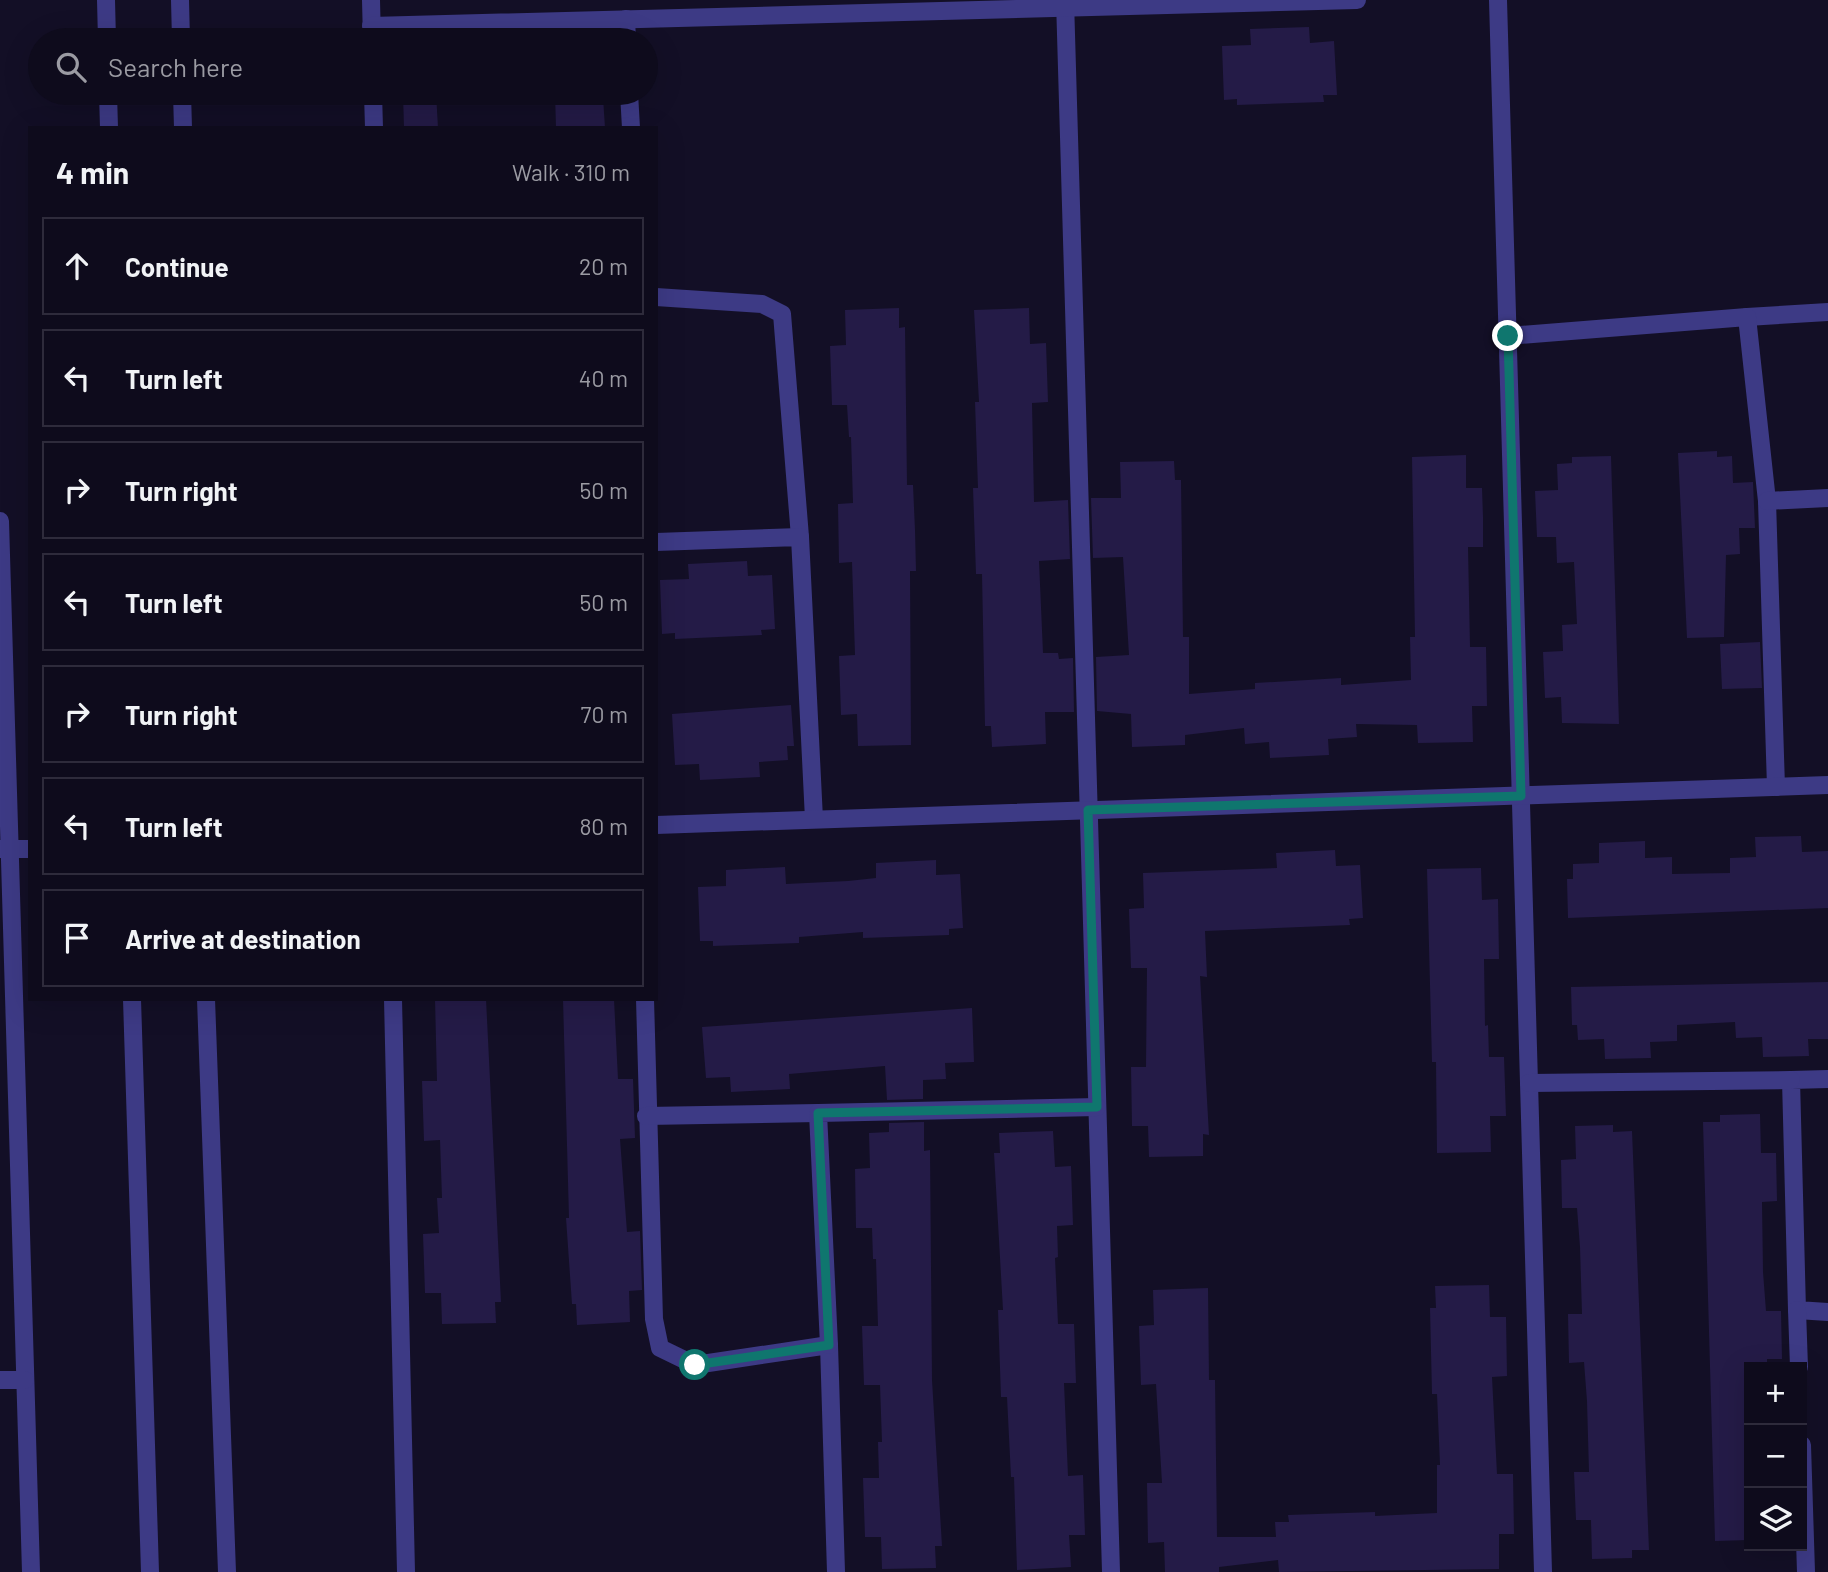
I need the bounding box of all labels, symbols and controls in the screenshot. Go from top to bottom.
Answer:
search box [28,28,658,105]
icon: search [52,48,90,86]
text: Search here [108,51,243,82]
text: 4 min [56,154,129,190]
text: Walk · 310 m [512,158,630,186]
icon: ahead [58,247,96,285]
text: Continue [125,251,229,282]
text: 20 m [579,252,628,280]
route end [1492,320,1523,351]
icon: left [58,359,96,397]
text: Turn left [125,363,223,394]
text: 40 m [579,364,628,392]
icon: right [58,471,96,509]
text: Turn right [125,475,238,506]
text: 50 m [580,476,628,504]
icon: left [58,583,96,621]
text: Turn left [125,587,223,618]
text: 50 m [580,588,628,616]
icon: right [58,695,96,733]
text: Turn right [125,699,238,730]
text: 70 m [581,700,628,728]
icon: left [58,807,96,845]
text: Turn left [125,811,223,842]
text: 80 m [579,812,628,840]
icon: arrive [58,919,96,957]
text: Arrive at destination [125,923,361,954]
route start [679,1349,710,1380]
map controls [1744,1362,1807,1551]
button: + [1744,1362,1807,1425]
button: − [1744,1425,1807,1488]
button: layers [1744,1488,1807,1551]

